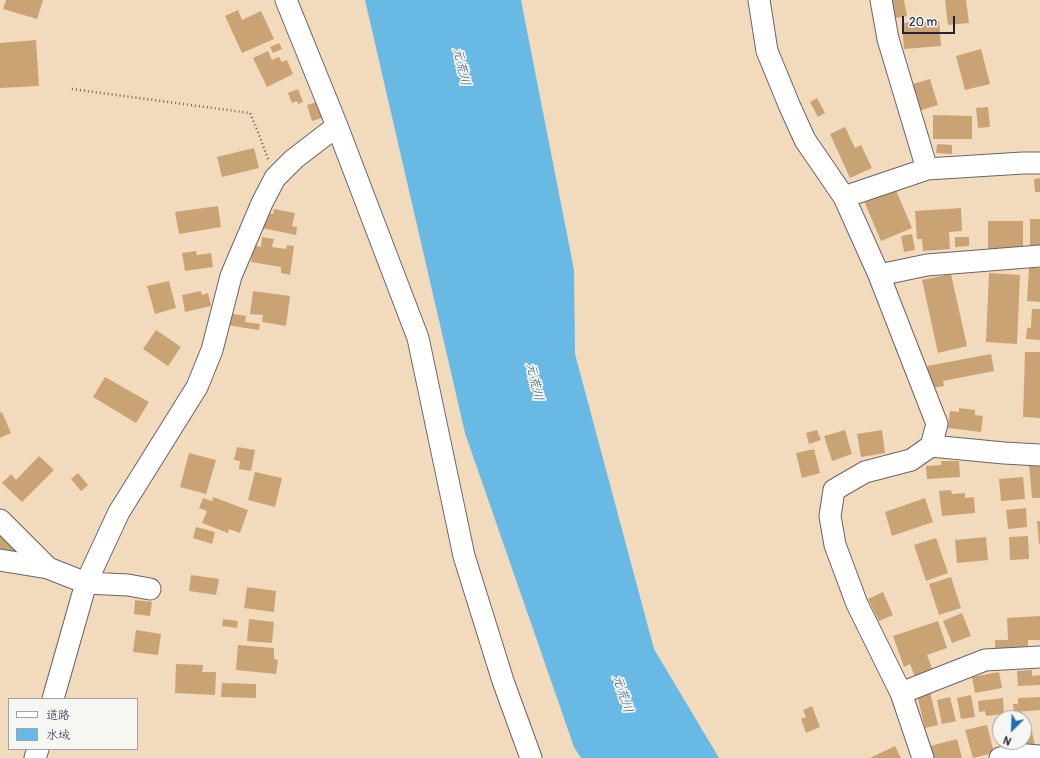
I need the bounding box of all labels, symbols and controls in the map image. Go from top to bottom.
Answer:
scale bar [904,8,957,34]
text: 20 m [909,15,937,30]
water label: 元荒川 [449,46,473,88]
water label: 元荒川 [522,361,546,403]
water label: 元荒川 [609,673,635,715]
legend [8,698,138,750]
text: 道路 [46,708,70,723]
north arrow [992,710,1032,750]
text: 水域 [46,728,70,743]
text: N [1001,733,1013,748]

